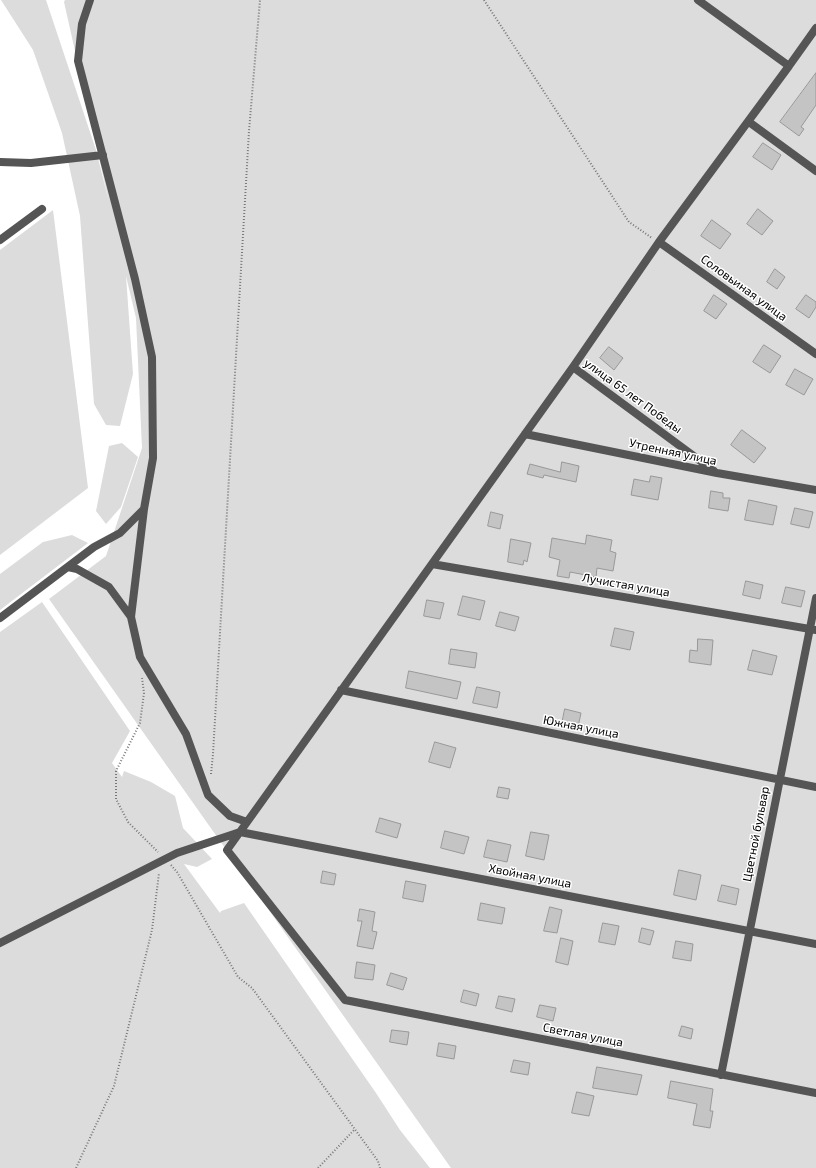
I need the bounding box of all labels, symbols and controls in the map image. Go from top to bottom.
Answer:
street label: Соловьиная улица [698,252,790,324]
street label: улица 65 лет Победы [581,356,685,436]
street label: Утренняя улица [628,436,718,468]
street label: Лучистая улица [581,570,671,600]
street label: Южная улица [542,713,620,741]
street label: Цветной бульвар [740,785,772,883]
street label: Хвойная улица [487,861,573,891]
street label: Светлая улица [542,1020,624,1050]

